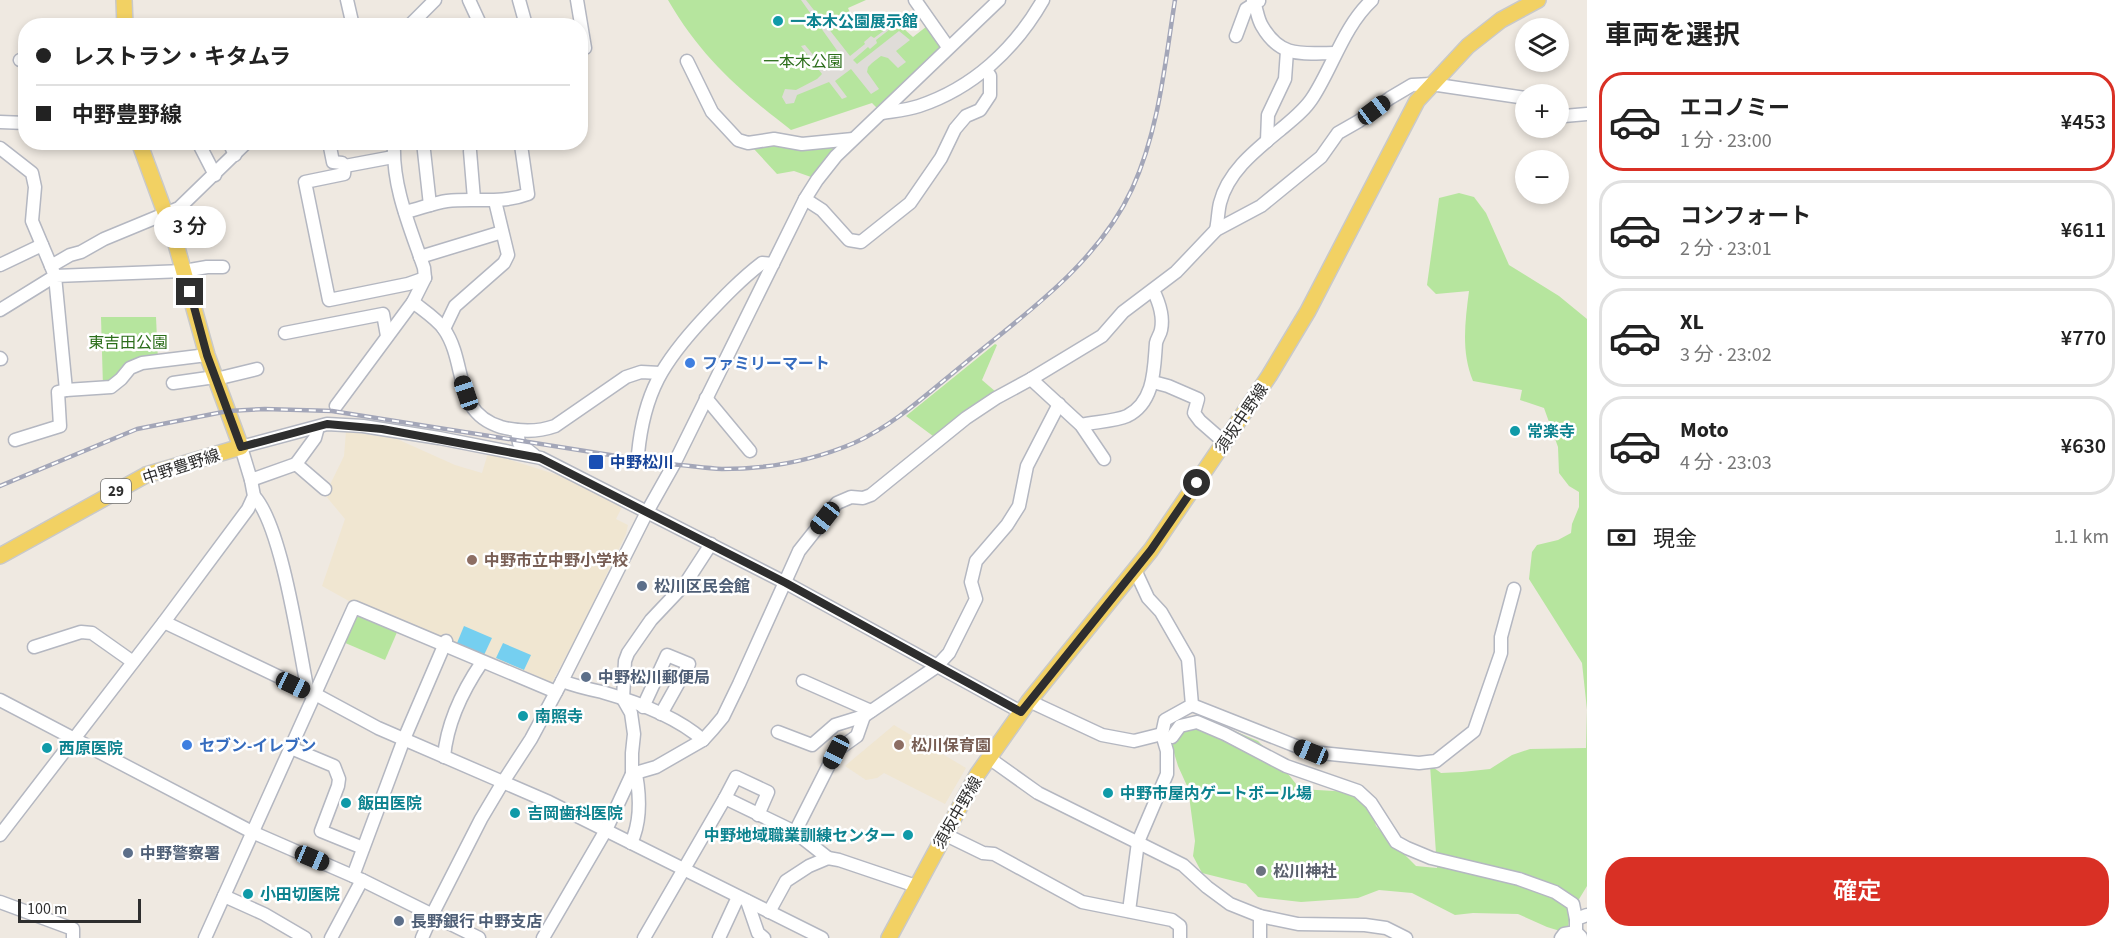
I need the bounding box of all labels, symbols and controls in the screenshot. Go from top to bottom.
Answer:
place label: 一本木公園展示館 [790,11,918,33]
marker: 一本木公園展示館 [771,14,785,28]
text: 車両を選択 [1605,16,1740,55]
map controls [1515,18,1569,204]
button: layers [1515,18,1569,72]
text: レストラン・キタムラ [72,41,291,73]
park label: 一本木公園 [763,51,843,73]
button: + [1515,84,1569,138]
car [1354,92,1394,128]
text: エコノミー [1680,92,1790,124]
icon: car [1608,95,1662,149]
text: 中野豊野線 [72,99,182,131]
text: ¥453 [2061,106,2106,138]
text: 1 分 · 23:00 [1680,127,1772,155]
button: − [1515,150,1569,204]
text: コンフォート [1680,200,1811,232]
icon: car [1608,203,1662,257]
callout: 3 分 [154,205,226,247]
text: 3 分 [173,213,207,241]
text: ¥611 [2061,214,2106,246]
text: 2 分 · 23:01 [1680,235,1772,263]
route end [176,278,203,305]
text: XL [1680,306,1704,338]
icon: car [1608,311,1662,365]
text: ¥770 [2061,322,2106,354]
park label: 東吉田公園 [88,332,168,354]
text: 3 分 · 23:02 [1680,341,1772,369]
place label: ファミリーマート [702,353,830,375]
marker: ファミリーマート [683,356,697,370]
car [452,373,480,413]
street label: 須坂中野線 [1210,379,1273,458]
text: Moto [1680,414,1729,446]
icon: car [1608,419,1662,473]
place label: 常楽寺 [1527,421,1575,443]
marker: 常楽寺 [1508,424,1522,438]
text: ¥630 [2061,430,2106,462]
street label: 中野豊野線 [140,444,223,490]
text: 4 分 · 23:03 [1680,449,1772,477]
place label: 中野松川 [610,452,674,474]
marker: 中野松川 [587,453,605,471]
route start [1183,469,1210,496]
road number: 29 [101,479,131,503]
car [807,498,843,538]
icon: cash [1605,521,1638,554]
text: 現金 [1653,523,1697,555]
text: 1.1 km [2054,523,2109,551]
place label: 中野市立中野小学校 [484,550,628,572]
marker: 中野市立中野小学校 [465,553,479,567]
place label: 松川区民会館 [654,576,750,598]
marker: 松川区民会館 [635,579,649,593]
place label: 中野松川郵便局 [598,667,710,689]
car [273,669,313,701]
marker: 中野松川郵便局 [579,670,593,684]
place label: 南照寺 [535,706,583,728]
marker: 南照寺 [516,709,530,723]
car [820,732,852,772]
place label: セブン-イレブン [199,735,316,757]
place label: 松川保育園 [911,735,991,757]
car [1291,737,1331,767]
place label: 西原医院 [59,738,123,760]
marker: セブン-イレブン [180,738,194,752]
marker: 松川保育園 [892,738,906,752]
marker: 西原医院 [40,741,54,755]
street label: 須坂中野線 [928,772,987,853]
place label: 中野市屋内ゲートボール場 [1120,783,1312,805]
marker: 中野市屋内ゲートボール場 [1101,786,1115,800]
place label: 飯田医院 [357,793,422,815]
marker: 飯田医院 [339,796,353,810]
place label: 吉岡歯科医院 [527,803,623,825]
marker: 吉岡歯科医院 [508,806,522,820]
place label: 中野地域職業訓練センター [704,825,896,847]
marker: 中野地域職業訓練センター [901,828,915,842]
place label: 中野警察署 [140,843,220,865]
car [292,843,332,873]
marker: 中野警察署 [121,846,135,860]
button: 確定 [1605,857,2109,926]
place label: 松川神社 [1273,861,1337,883]
marker: 松川神社 [1254,864,1268,878]
place label: 小田切医院 [260,884,340,906]
marker: 小田切医院 [241,887,255,901]
scale bar [18,896,141,924]
text: 100 m [27,898,67,920]
place label: 長野銀行 中野支店 [411,911,542,933]
marker: 長野銀行 中野支店 [392,914,406,928]

